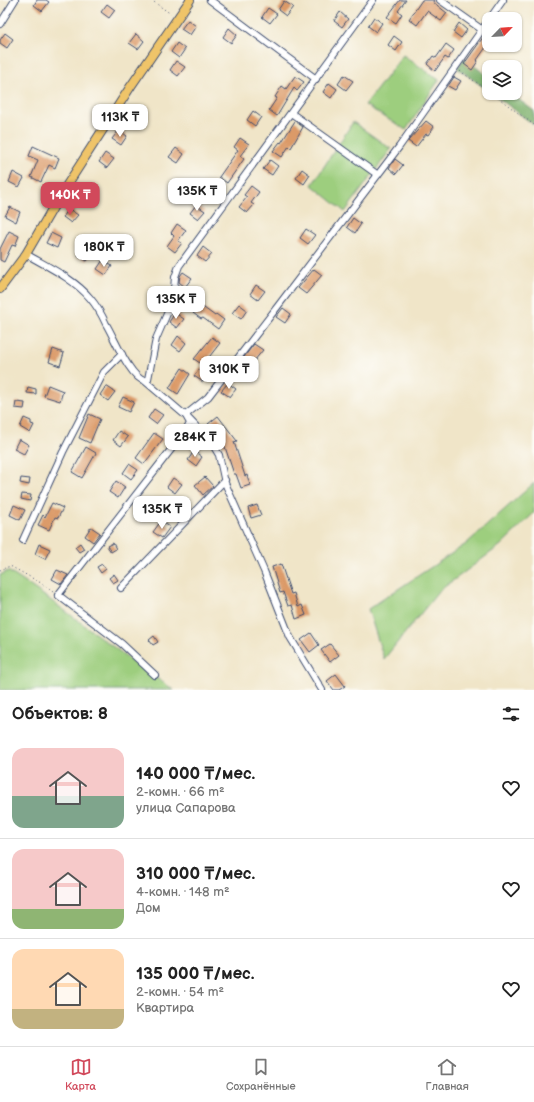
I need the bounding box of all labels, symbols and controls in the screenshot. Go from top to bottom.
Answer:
north arrow [482,12,522,52]
map controls [482,12,522,100]
button: layers [482,60,522,100]
pin: 113K ₸ [87,104,153,138]
text: 113K ₸ [101,109,139,125]
pin: 135K ₸ [164,178,230,212]
pin: 140K ₸ [37,182,103,216]
text: 135K ₸ [177,183,217,199]
text: 140K ₸ [50,187,90,203]
pin: 180K ₸ [71,234,137,268]
text: 180K ₸ [84,239,124,255]
pin: 135K ₸ [143,286,209,320]
text: 135K ₸ [156,291,196,307]
pin: 310K ₸ [196,356,262,390]
text: 310K ₸ [209,361,249,377]
pin: 284K ₸ [162,424,228,458]
text: 284K ₸ [174,429,216,445]
pin: 135K ₸ [129,496,195,530]
text: 135K ₸ [142,501,182,517]
icon: filters [500,703,522,725]
text: Объектов: 8 [12,704,108,724]
icon: home [44,764,92,812]
text: 140 000 ₸/мес. [136,764,255,784]
icon: heart [500,777,522,799]
text: 2-комн. · 66 m² [136,784,225,800]
text: улица Сапарова [136,800,236,816]
text: 310 000 ₸/мес. [136,864,255,884]
icon: home [44,865,92,913]
icon: heart [500,878,522,900]
text: 4-комн. · 148 m² [136,884,230,900]
text: Дом [136,900,161,916]
text: 135 000 ₸/мес. [136,964,254,984]
icon: home [44,965,92,1013]
icon: heart [500,978,522,1000]
text: 2-комн. · 54 m² [136,984,224,1000]
text: Квартира [136,1000,194,1016]
tab: Карта [65,1056,96,1093]
tab: Сохранённые [226,1056,296,1093]
tab: Главная [426,1056,469,1093]

